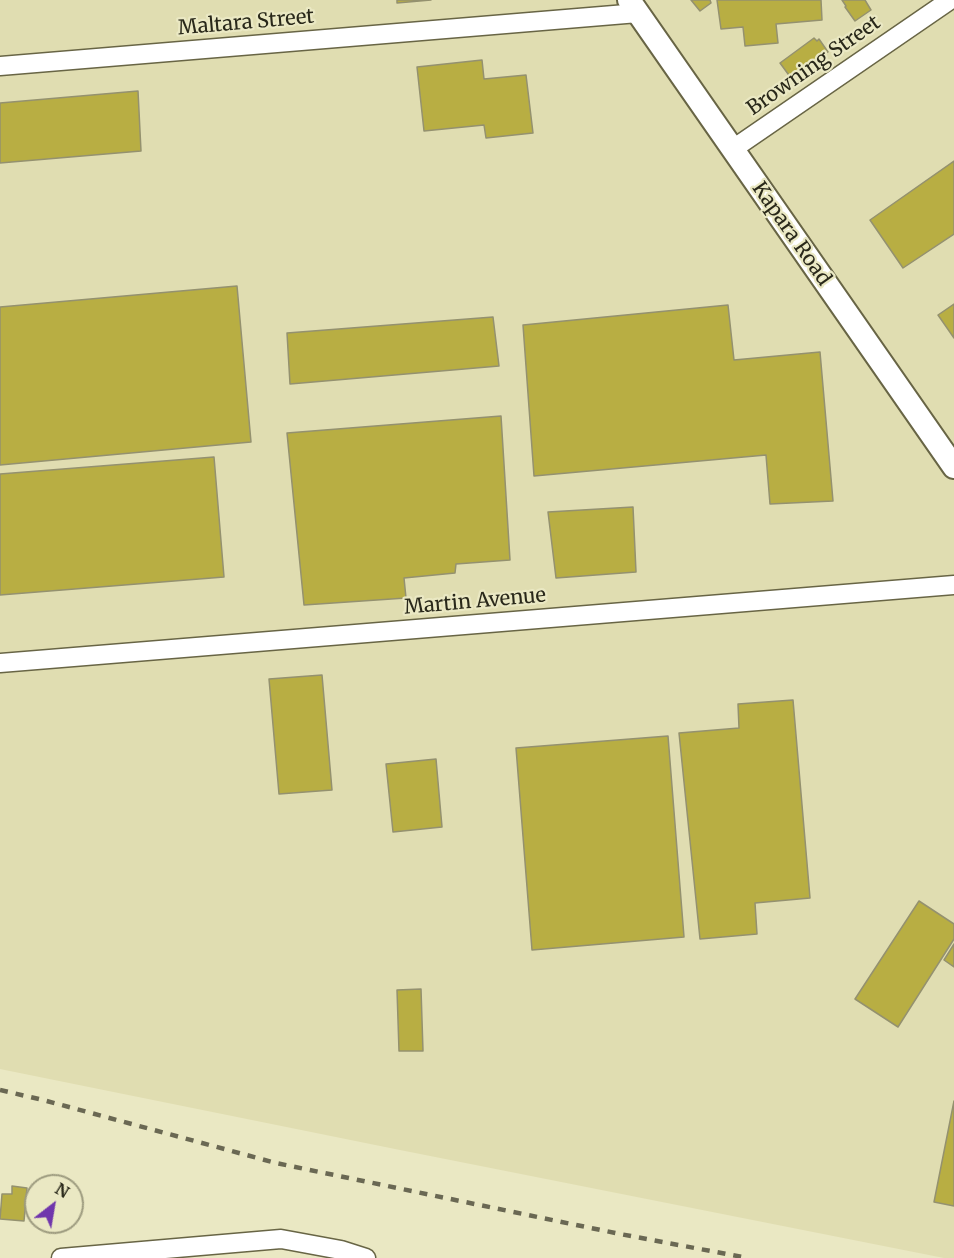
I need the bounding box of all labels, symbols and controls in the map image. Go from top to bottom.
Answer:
street label: Maltara Street [177,5,315,41]
street label: Browning Street [743,11,885,121]
street label: Kapara Road [746,178,836,290]
street label: Martin Avenue [403,584,547,620]
north arrow [24,1174,84,1234]
text: N [52,1178,73,1202]

